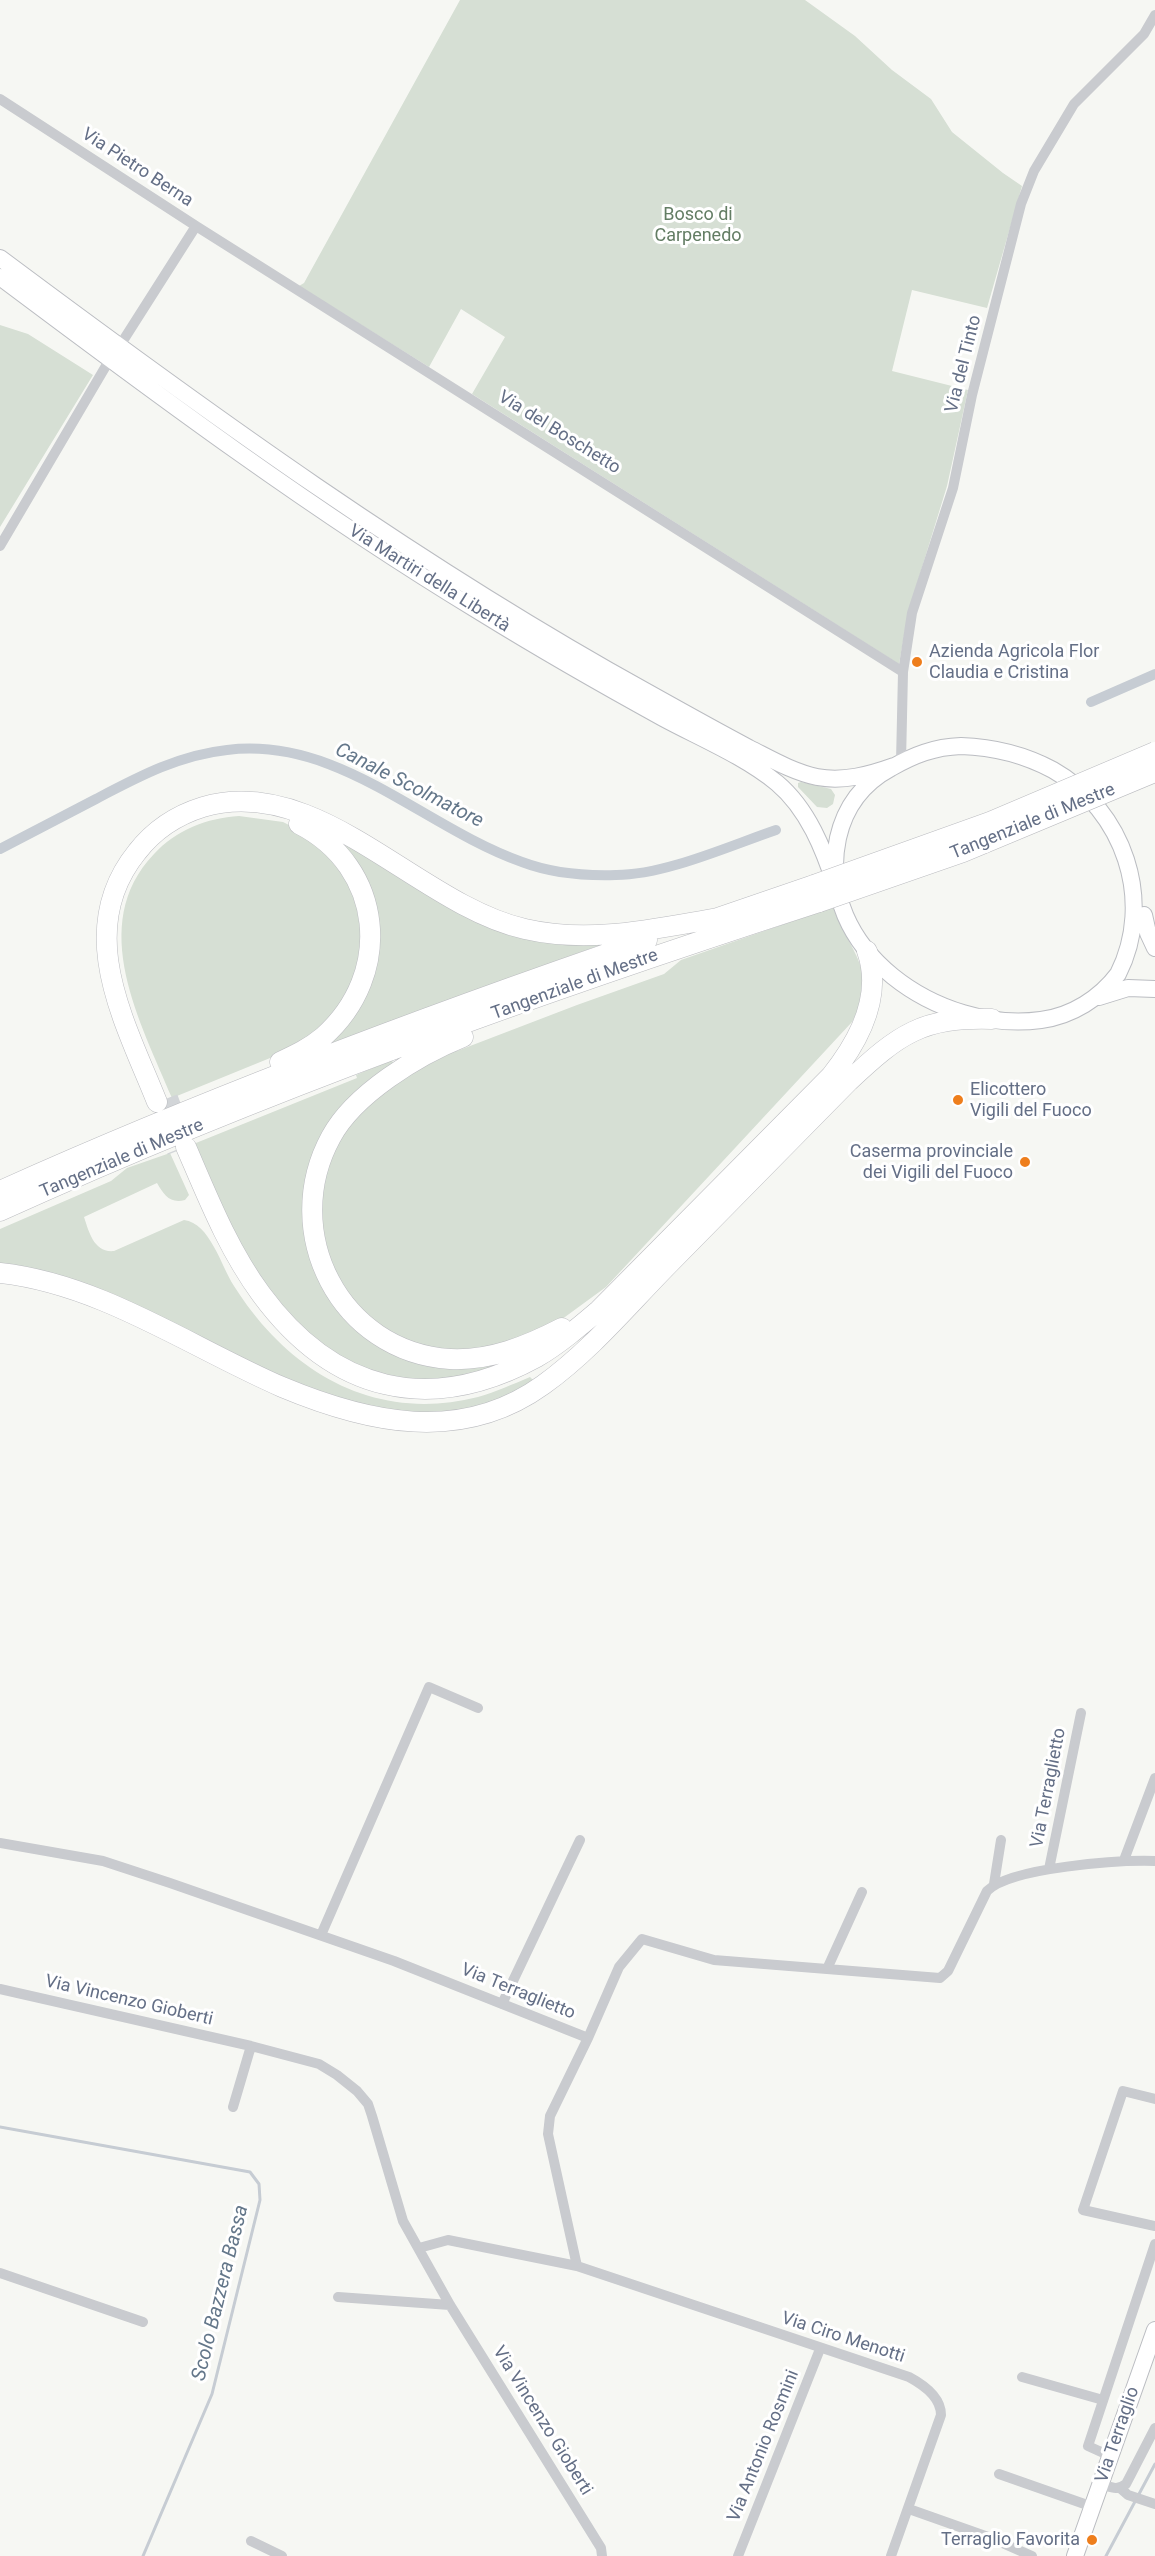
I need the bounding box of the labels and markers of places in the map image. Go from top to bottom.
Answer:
place label: Azienda Agricola Flor Claudia e Cristina [929,641,1099,684]
marker: Azienda Agricola Flor Claudia e Cristina [910,655,924,669]
place label: Elicottero Vigili del Fuoco [970,1079,1092,1122]
marker: Elicottero Vigili del Fuoco [951,1093,965,1107]
place label: Caserma provinciale dei Vigili del Fuoco [850,1141,1013,1184]
marker: Caserma provinciale dei Vigili del Fuoco [1018,1155,1032,1169]
place label: Terraglio Favorita [941,2529,1080,2551]
marker: Terraglio Favorita [1085,2533,1099,2547]

